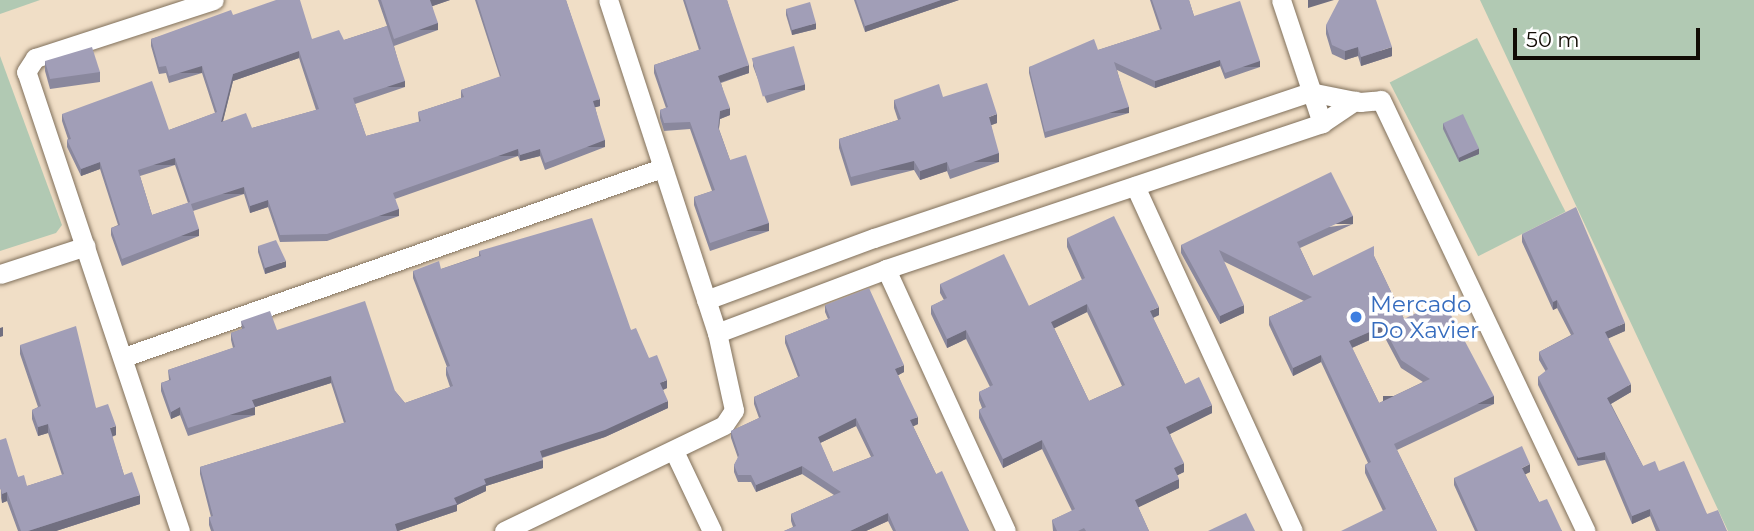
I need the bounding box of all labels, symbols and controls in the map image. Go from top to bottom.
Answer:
scale bar [1516,14,1703,58]
text: 50 m [1526,27,1580,52]
place label: Mercado Do Xavier [1370,290,1479,344]
marker: Mercado Do Xavier [1348,309,1364,325]

